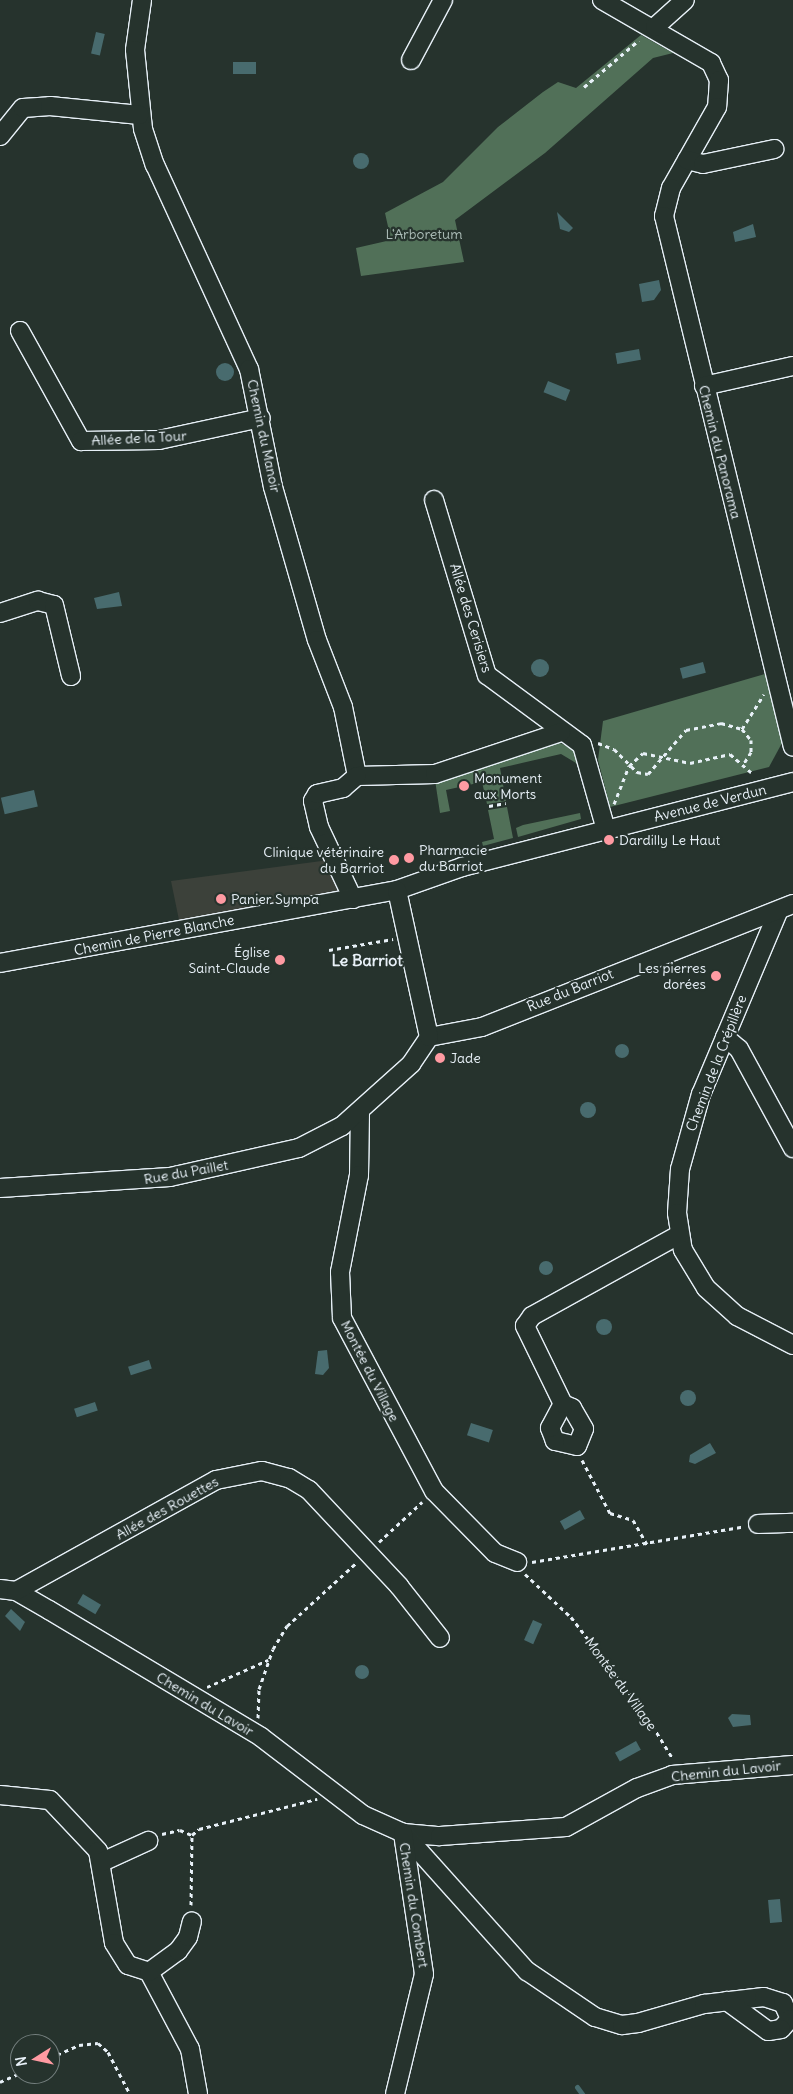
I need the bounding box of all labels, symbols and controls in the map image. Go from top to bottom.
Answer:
park label: L'Arboretum [386,226,462,242]
street label: Chemin du Manoir [244,378,284,494]
street label: Chemin du Panorama [695,383,745,521]
street label: Allée de la Tour [91,427,187,449]
street label: Allée des Cerisiers [446,561,496,675]
place label: Monument aux Morts [474,770,542,802]
marker: Monument aux Morts [458,780,470,792]
street label: Avenue de Verdun [652,781,768,825]
place label: Dardilly Le Haut [619,832,720,848]
marker: Dardilly Le Haut [603,834,615,846]
place label: Pharmacie du Barriot [419,842,487,874]
place label: Clinique vétérinaire du Barriot [263,844,384,876]
marker: Pharmacie du Barriot [403,852,415,864]
marker: Clinique vétérinaire du Barriot [388,854,400,866]
place label: Panier Sympa [231,891,319,907]
marker: Panier Sympa [215,893,227,905]
street label: Chemin de Pierre Blanche [72,911,236,959]
place label: Église Saint-Claude [189,944,270,976]
district label: Le Barriot [331,950,403,970]
marker: Église Saint-Claude [274,954,286,966]
place label: Les pierres dorées [638,960,706,992]
street label: Rue du Barriot [524,965,616,1015]
marker: Les pierres dorées [710,970,722,982]
street label: Chemin de la Crépillère [682,992,750,1134]
place label: Jade [450,1050,481,1066]
marker: Jade [434,1052,446,1064]
street label: Rue du Paillet [143,1156,229,1188]
street label: Montée du Village [337,1318,403,1424]
street label: Allée des Rouettes [113,1473,221,1543]
street label: Montée du Village [582,1634,660,1734]
street label: Chemin du Lavoir [153,1668,257,1740]
street label: Chemin du Lavoir [670,1757,782,1785]
street label: Chemin du Combert [396,1841,432,1969]
north arrow [10,2034,60,2084]
text: N [12,2055,31,2068]

